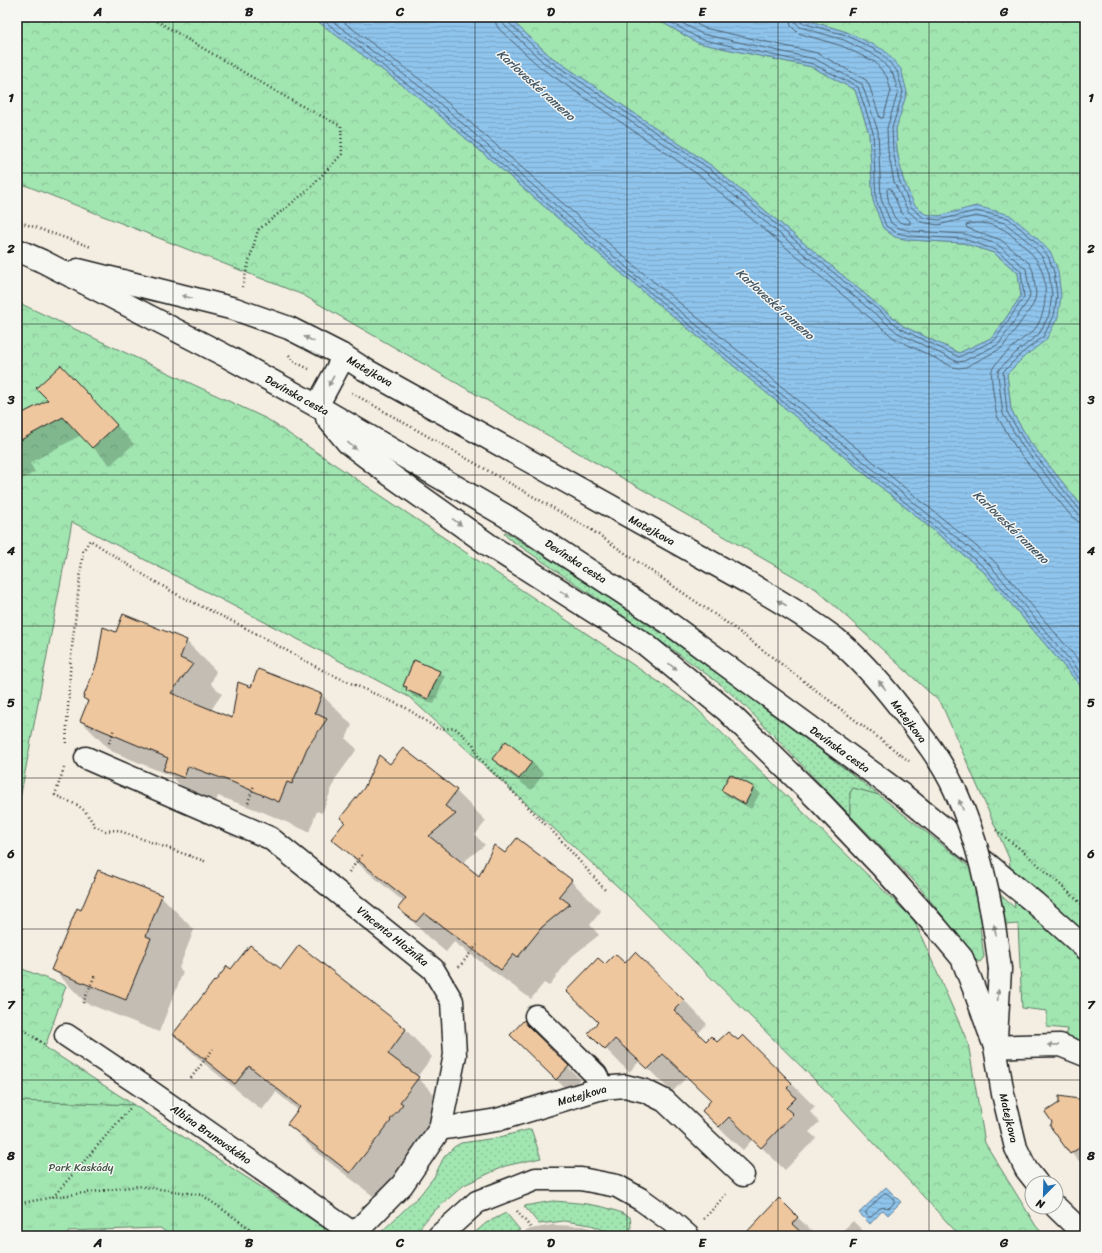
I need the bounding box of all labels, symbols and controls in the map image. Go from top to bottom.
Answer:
text: A [93,0,102,23]
text: B [245,0,254,23]
text: C [395,0,405,23]
text: D [547,0,555,23]
text: E [698,0,707,23]
text: F [848,0,857,23]
text: G [999,0,1009,23]
water label: Karloveské rameno [492,44,581,127]
text: 1 [8,86,14,109]
text: 1 [1088,86,1094,109]
text: 2 [6,237,15,260]
text: 2 [1086,237,1095,260]
water label: Karloveské rameno [731,263,820,346]
one-way arrow [181,294,193,300]
one-way arrow [304,336,315,342]
street label: Matejkova [343,351,397,393]
street label: Devínska cesta [261,370,333,421]
one-way arrow [327,376,334,387]
text: 3 [6,388,15,411]
text: 3 [1086,388,1095,411]
one-way arrow [346,441,357,450]
water label: Karloveské rameno [968,485,1055,570]
street label: Matejkova [625,510,679,551]
one-way arrow [452,518,462,526]
street label: Devínska cesta [541,534,611,589]
text: 4 [6,539,16,562]
text: 4 [1086,539,1096,562]
one-way arrow [559,590,571,597]
one-way arrow [776,599,788,606]
one-way arrow [667,663,678,671]
one-way arrow [878,680,886,691]
text: 5 [7,691,15,714]
text: 5 [1087,691,1095,714]
street label: Matejkova [886,695,932,748]
street label: Devínska cesta [806,721,874,778]
one-way arrow [958,798,964,810]
text: 6 [6,842,15,865]
text: 6 [1086,842,1095,865]
street label: Vincenta Hložníka [353,901,433,972]
one-way arrow [992,924,998,936]
one-way arrow [995,989,1002,1001]
text: 7 [7,993,16,1016]
text: 7 [1087,993,1096,1016]
one-way arrow [1046,1042,1059,1048]
street label: Matejkova [555,1079,609,1112]
street label: Matejkova [994,1091,1024,1145]
street label: Albína Brunovského [165,1099,256,1170]
text: 8 [6,1144,15,1167]
text: 8 [1086,1144,1095,1167]
park label: Park Kaskády [49,1158,114,1177]
north arrow [1024,1175,1064,1215]
text: N [1033,1193,1048,1214]
text: A [93,1231,102,1253]
text: B [245,1231,254,1253]
text: C [395,1231,405,1253]
text: D [547,1231,555,1253]
text: E [698,1231,707,1253]
text: F [848,1231,857,1253]
text: G [999,1231,1009,1253]

